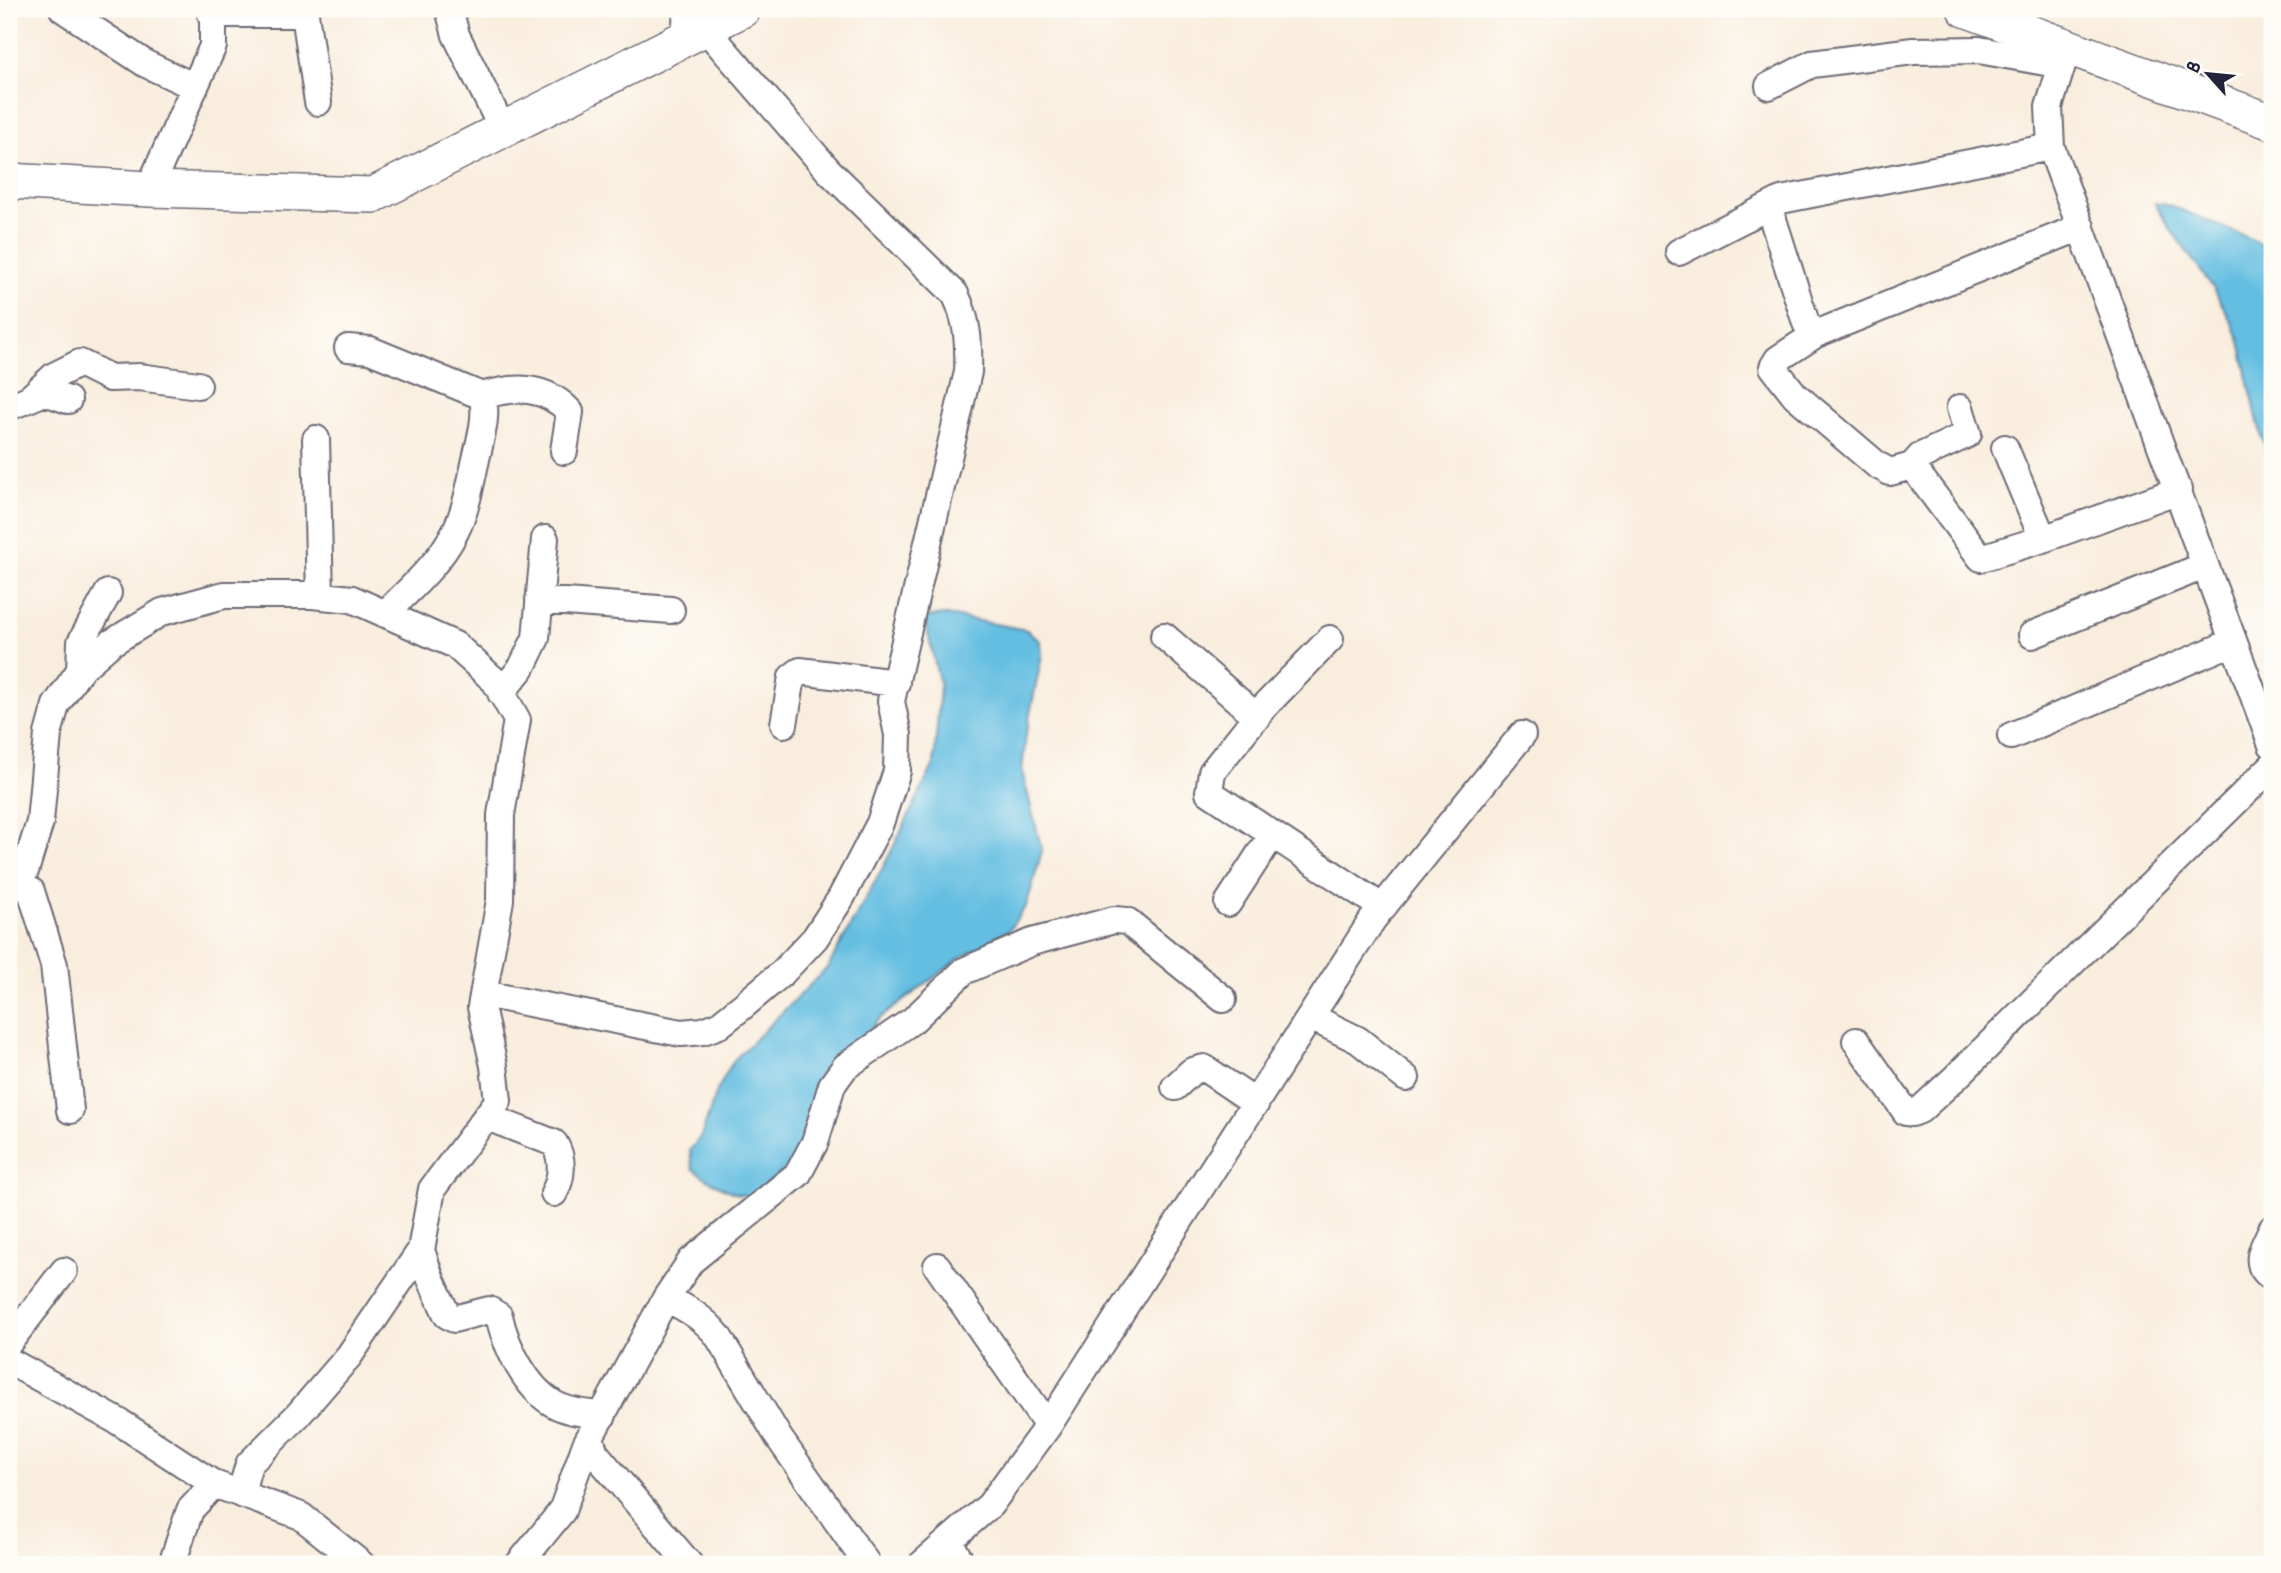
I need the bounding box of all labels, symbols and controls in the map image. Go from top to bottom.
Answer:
north arrow [2172,38,2242,108]
text: B [2179,56,2207,76]

